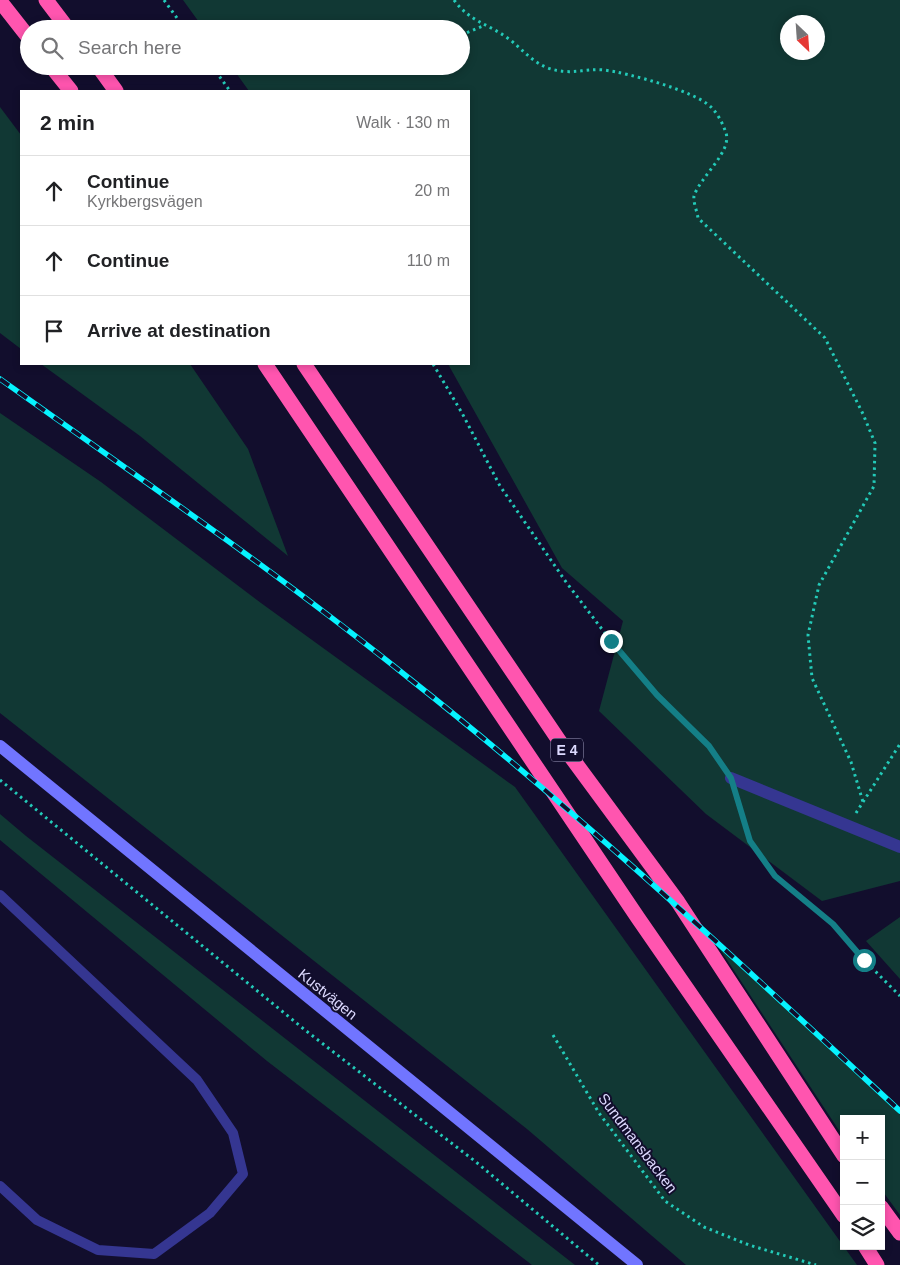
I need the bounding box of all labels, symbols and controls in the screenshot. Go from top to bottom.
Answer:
north arrow [780,15,825,60]
search box [20,20,470,75]
icon: search [38,34,66,62]
text: Search here [78,37,182,58]
text: 2 min [40,111,95,134]
text: Walk · 130 m [356,114,450,131]
text: Continue [87,171,169,192]
icon: ahead [40,177,68,205]
text: 20 m [414,182,450,199]
text: Kyrkbergsvägen [87,193,203,210]
icon: ahead [40,247,68,275]
text: Continue [87,250,169,271]
text: 110 m [407,252,450,269]
icon: arrive [40,317,68,345]
text: Arrive at destination [87,320,271,341]
route end [600,630,623,653]
road number: E 4 [551,738,583,762]
route start [853,949,876,972]
street label: Kustvägen [295,965,361,1023]
street label: Sundmansbacken [595,1090,681,1196]
map controls [840,1115,885,1250]
button: + [840,1115,885,1160]
button: − [840,1160,885,1205]
button: layers [840,1205,885,1250]

